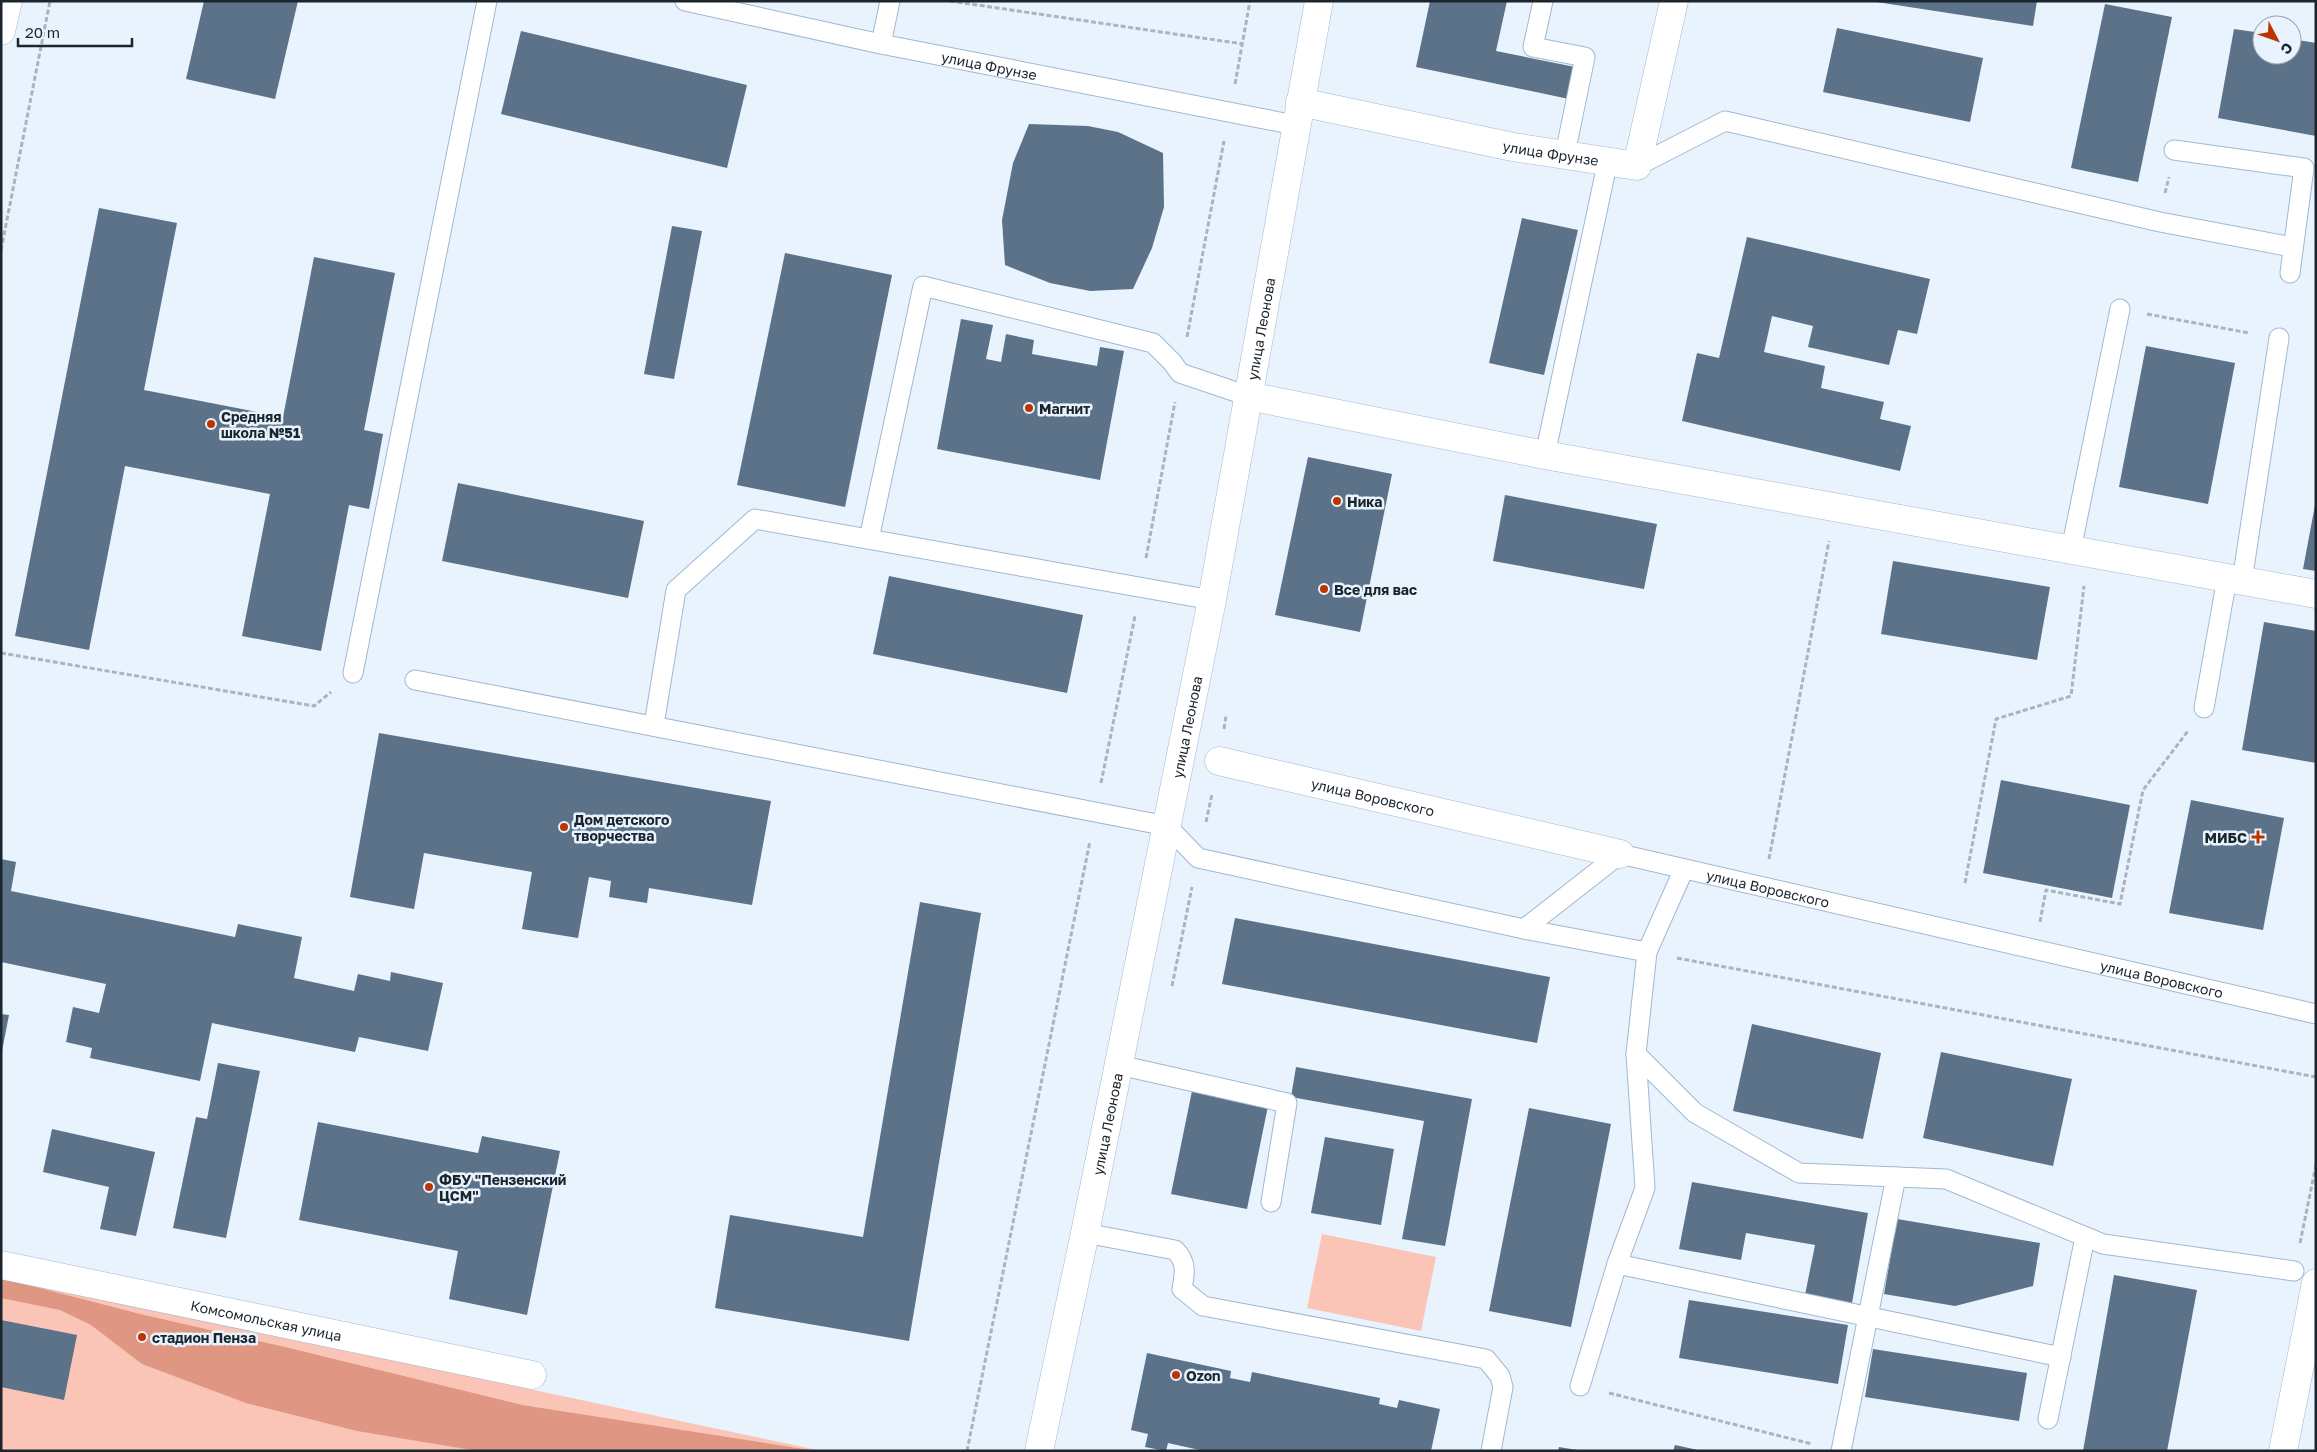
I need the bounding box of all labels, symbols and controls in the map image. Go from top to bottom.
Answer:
scale bar [18,15,131,47]
north arrow [2252,15,2302,65]
text: 20 m [25,23,60,41]
text: С [2277,40,2297,58]
street label: улица Фрунзе [940,48,1038,83]
street label: улица Фрунзе [1501,137,1600,169]
street label: улица Леонова [1243,276,1278,381]
place label: Магнит [1039,400,1090,417]
marker: Магнит [1023,402,1035,414]
place label: Средняя школа №51 [221,408,300,441]
marker: Средняя школа №51 [205,418,217,430]
place label: Ника [1347,493,1382,510]
marker: Ника [1331,495,1343,507]
place label: Все для вас [1334,581,1417,598]
marker: Все для вас [1318,583,1330,595]
street label: улица Леонова [1168,674,1205,779]
street label: улица Воровского [1310,774,1436,819]
place label: Дом детского творчества [574,811,669,844]
marker: Дом детского творчества [558,821,570,833]
place label: МИБС [2204,829,2247,846]
marker: МИБС [2251,830,2265,844]
street label: улица Воровского [1705,866,1831,910]
street label: улица Воровского [2099,956,2225,1001]
street label: улица Леонова [1088,1071,1125,1177]
place label: ФБУ "Пензенский ЦСМ" [439,1171,566,1204]
marker: ФБУ "Пензенский ЦСМ" [423,1181,435,1193]
street label: Комсомольская улица [189,1296,344,1344]
place label: стадион Пенза [152,1329,256,1346]
marker: стадион Пенза [136,1331,148,1343]
place label: Ozon [1186,1367,1221,1384]
marker: Ozon [1170,1369,1182,1381]

